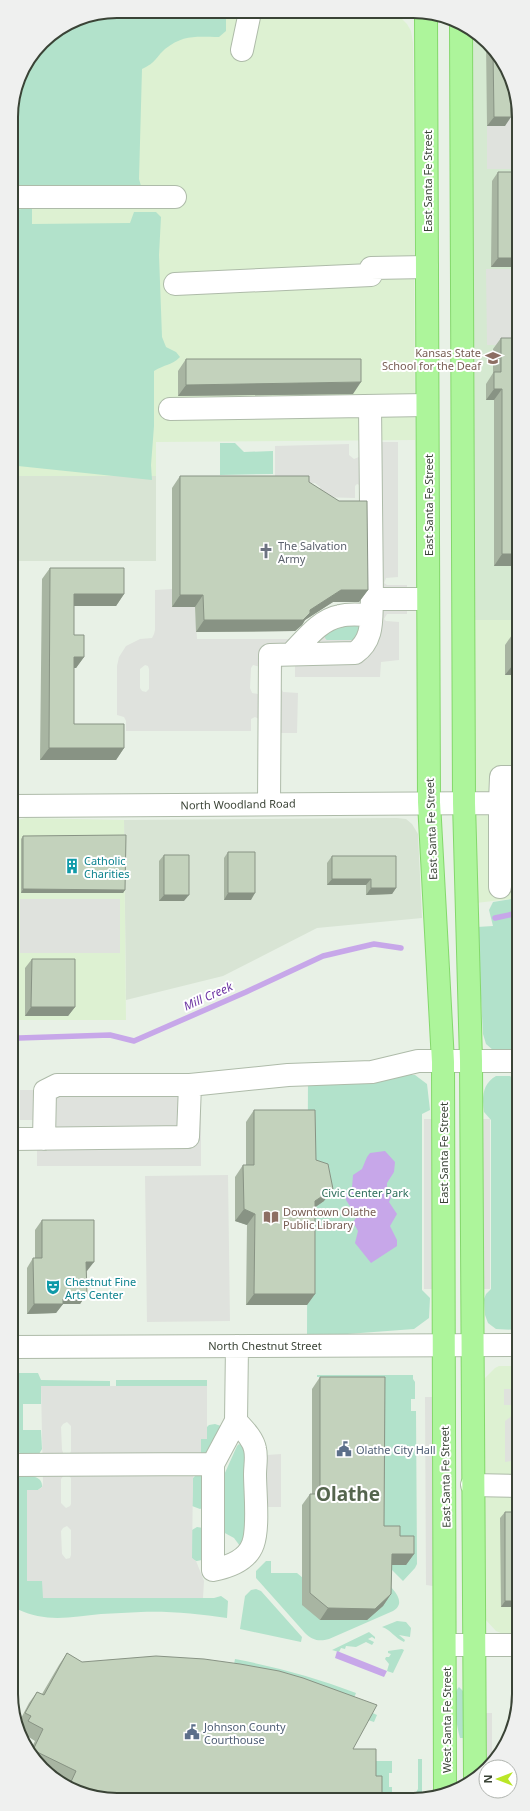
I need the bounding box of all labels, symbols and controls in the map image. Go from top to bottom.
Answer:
street label: East Santa Fe Street [420,130,435,232]
place label: Kansas State School for the Deaf [382,345,482,373]
school or university icon: Kansas State School for the Deaf [484,349,502,367]
street label: East Santa Fe Street [421,454,436,556]
place label: The Salvation Army [278,538,347,566]
church icon: The Salvation Army [257,542,275,560]
street label: East Santa Fe Street [422,778,440,880]
street label: North Woodland Road [180,795,296,813]
place label: Catholic Charities [84,853,130,881]
building icon: Catholic Charities [63,857,81,875]
water label: Mill Creek [181,977,236,1014]
street label: East Santa Fe Street [436,1102,451,1204]
park label: Civic Center Park [321,1185,409,1200]
place label: Downtown Olathe Public Library [283,1204,376,1232]
library icon: Downtown Olathe Public Library [262,1208,280,1226]
place label: Chestnut Fine Arts Center [65,1274,136,1302]
theatre icon: Chestnut Fine Arts Center [44,1278,62,1296]
street label: North Chestnut Street [208,1338,322,1353]
street label: East Santa Fe Street [437,1426,453,1528]
public building icon: Olathe City Hall [335,1440,353,1458]
place label: Olathe City Hall [356,1442,436,1457]
district label: Olathe [316,1481,380,1507]
street label: West Santa Fe Street [439,1667,454,1773]
place label: Johnson County Courthouse [203,1719,286,1747]
public building icon: Johnson County Courthouse [183,1723,201,1741]
north arrow [478,1759,518,1799]
text: N [480,1775,495,1783]

